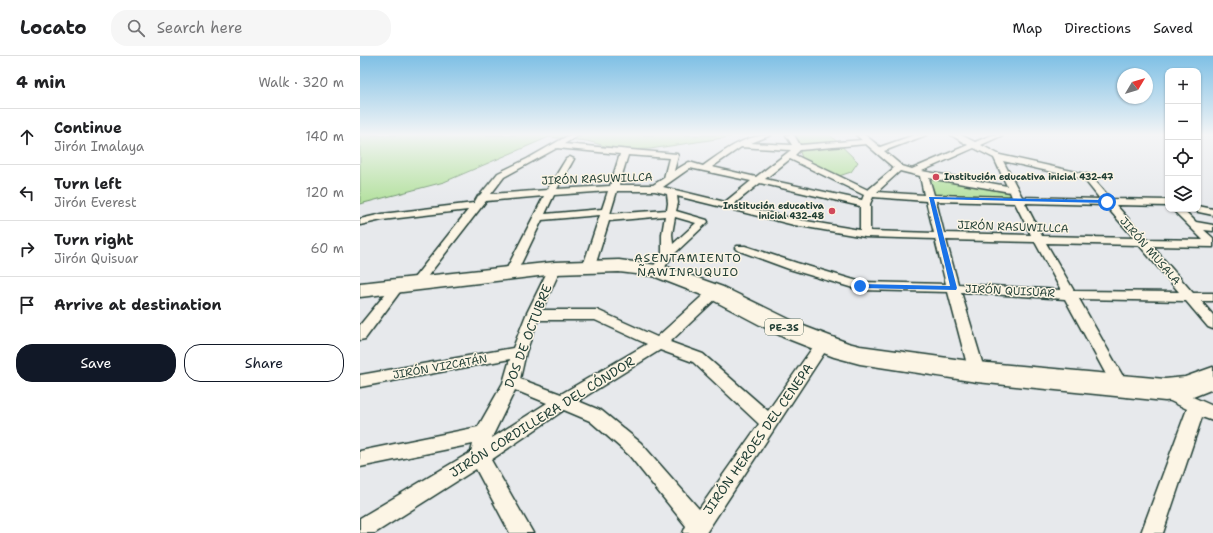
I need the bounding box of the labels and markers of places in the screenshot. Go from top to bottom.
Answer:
place label: Institución educativa inicial 432-47 [944,171,1114,183]
marker: Institución educativa inicial 432-47 [931,172,941,182]
place label: Institución educativa inicial 432-48 [723,200,825,222]
marker: Institución educativa inicial 432-48 [827,206,837,216]

